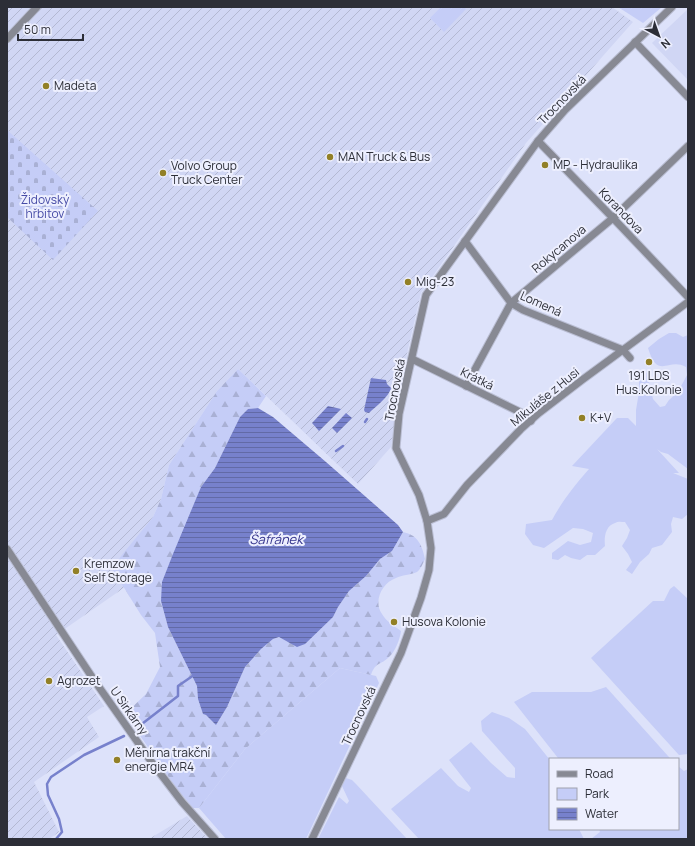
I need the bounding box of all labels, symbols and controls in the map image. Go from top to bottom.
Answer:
scale bar [18,16,83,42]
north arrow [639,16,679,56]
text: 50 m [24,21,51,38]
text: N [658,36,674,52]
street label: Trocnovská [534,71,590,128]
place label: Madeta [54,77,96,94]
marker: Madeta [41,81,51,91]
place label: MAN Truck & Bus [338,148,430,165]
marker: MAN Truck & Bus [325,152,335,162]
place label: MP - Hydraulika [553,156,638,173]
place label: Volvo Group Truck Center [171,157,243,188]
marker: MP - Hydraulika [540,160,550,170]
marker: Volvo Group Truck Center [158,168,168,178]
street label: Korandova [595,184,648,237]
park label: Židovský hřbitov [21,191,70,222]
street label: Rokycanova [528,221,590,276]
place label: Mig-23 [416,273,455,290]
marker: Mig-23 [403,277,413,287]
street label: Lomená [518,287,565,320]
street label: Trocnovská [380,357,409,423]
marker: 191 LDS Hus.Kolonie [644,357,654,367]
street label: Krátká [458,363,497,394]
street label: Mikuláše z Husi [507,363,583,430]
place label: 191 LDS Hus.Kolonie [616,367,682,398]
place label: K+V [590,409,612,426]
marker: K+V [577,413,587,423]
water label: Šafránek [249,530,305,548]
place label: Kremzow Self Storage [84,555,152,586]
marker: Kremzow Self Storage [71,566,81,576]
place label: Husova Kolonie [402,613,486,630]
marker: Husova Kolonie [389,617,399,627]
place label: Agrozet [57,672,101,689]
marker: Agrozet [44,676,54,686]
street label: U Sirkárny [107,683,153,739]
street label: Trocnovská [337,684,380,748]
place label: Měnírna trakční energie MR4 [125,744,211,775]
marker: Měnírna trakční energie MR4 [112,755,122,765]
legend [549,758,679,830]
text: Road [585,765,613,782]
text: Park [585,785,610,802]
text: Water [585,805,619,822]

